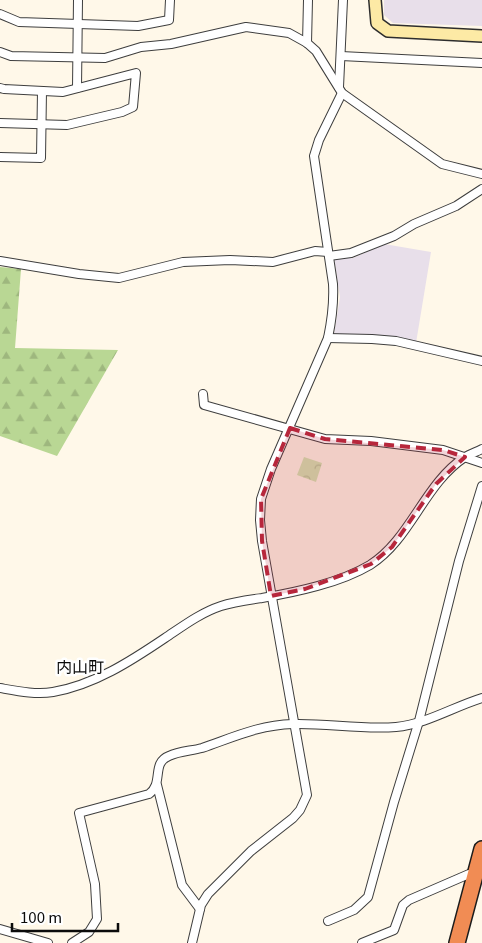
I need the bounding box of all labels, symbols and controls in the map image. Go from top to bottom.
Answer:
district label: 内山町 [56,654,104,678]
scale bar [12,900,119,932]
text: 100 m [20,906,62,927]

